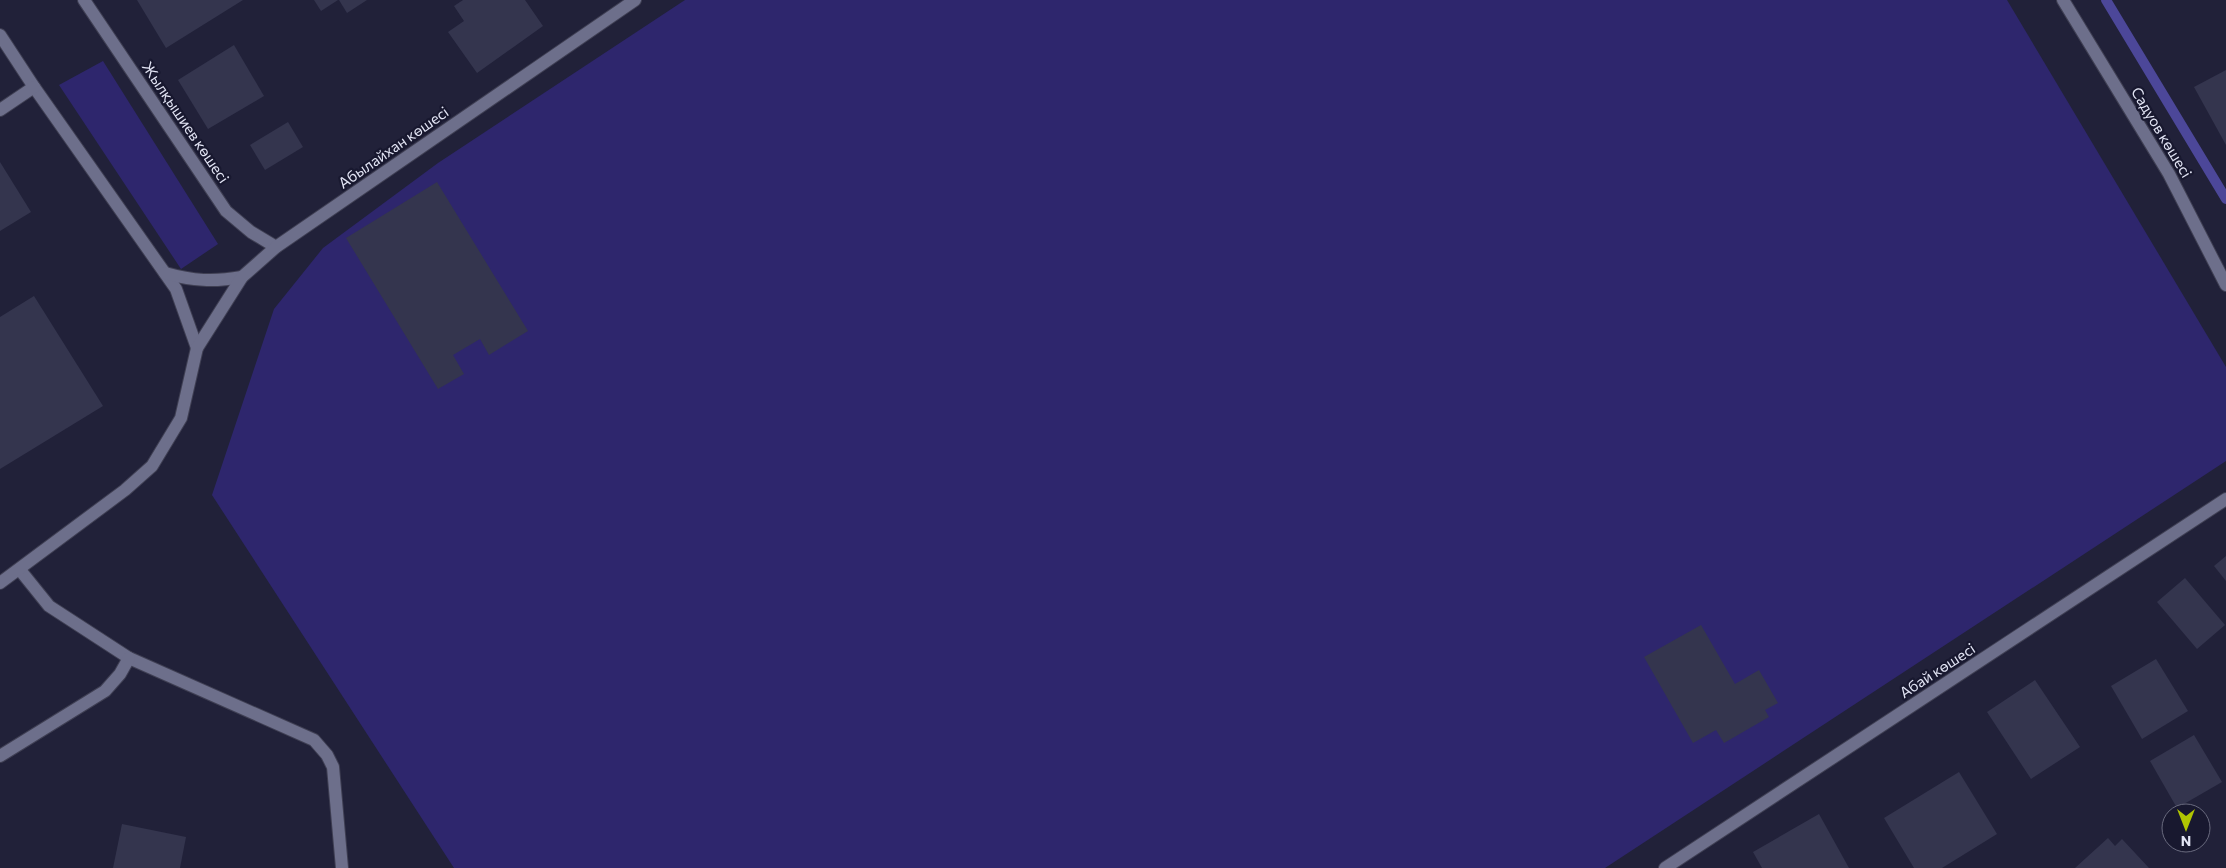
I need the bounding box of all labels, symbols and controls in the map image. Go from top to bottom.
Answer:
street label: Жылқышиев көшесі [139,58,233,186]
street label: Садуов көшесі [2128,84,2196,180]
street label: Абылайхан көшесі [334,102,452,192]
street label: Абай көшесі [1896,639,1978,701]
north arrow [2161,803,2211,853]
text: N [2181,833,2191,850]

